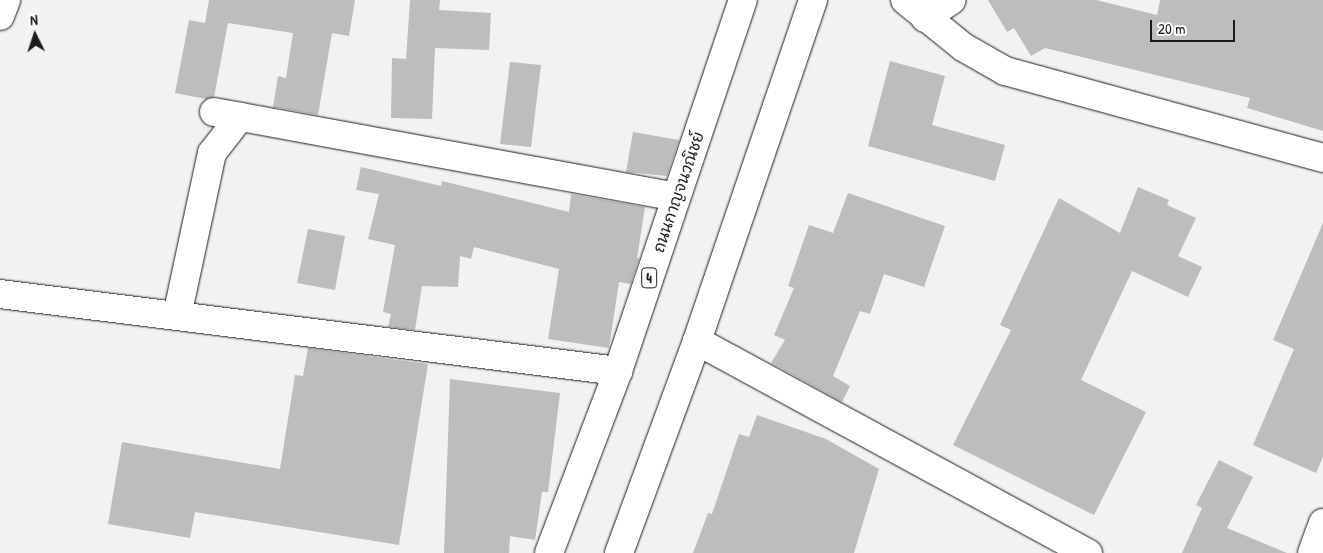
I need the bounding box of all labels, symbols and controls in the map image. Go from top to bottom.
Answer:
north arrow [10,10,60,60]
text: N [30,10,38,29]
scale bar [1153,10,1238,42]
text: 20 m [1158,18,1185,39]
street label: ถนนกาญจนวณิชย์ [648,129,708,255]
road number: 4 [640,266,658,290]

